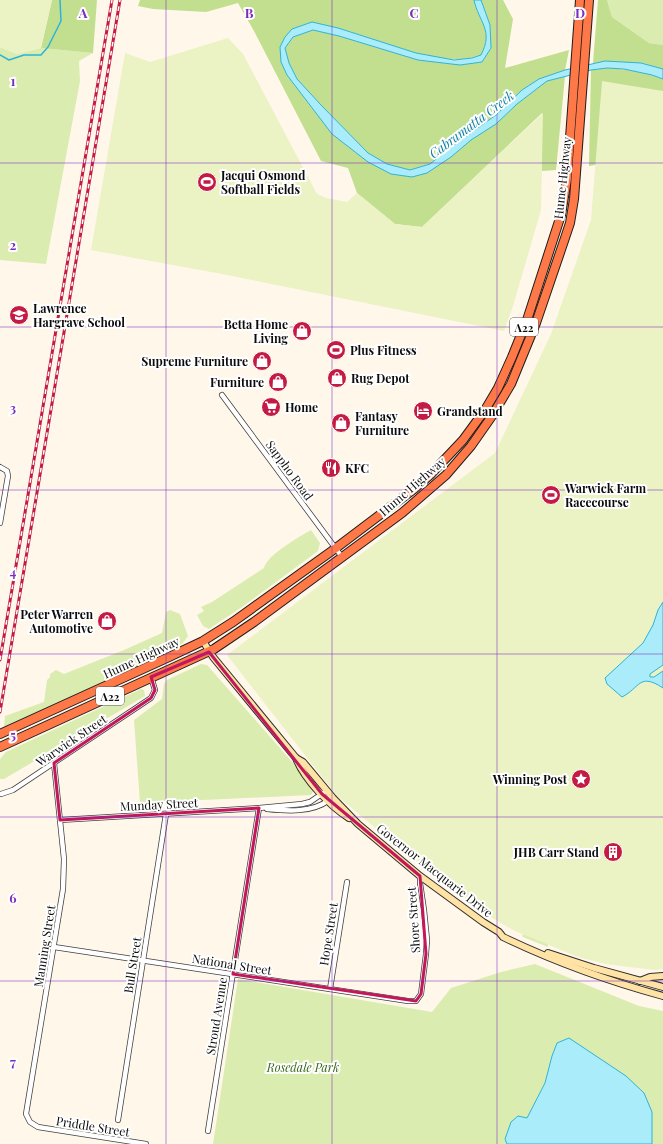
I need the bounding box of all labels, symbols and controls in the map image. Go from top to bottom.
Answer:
text: A [78,4,88,21]
text: B [245,4,254,21]
text: C [409,4,419,21]
text: D [575,4,585,21]
text: 1 [11,72,16,89]
water label: Cabramatta Creek [425,86,517,162]
street label: Hume Highway [550,136,574,220]
place label: Jacqui Osmond Softball Fields [220,167,305,197]
sports icon: Jacqui Osmond Softball Fields [196,171,218,193]
text: 2 [10,236,17,253]
place label: Lawrence Hargrave School [33,300,125,330]
school or university icon: Lawrence Hargrave School [8,304,30,326]
place label: Betta Home Living [224,316,288,346]
road number: A22 [510,318,538,336]
shop icon: Betta Home Living [291,320,313,342]
sports icon: Plus Fitness [325,339,347,361]
place label: Plus Fitness [350,342,417,358]
shop icon: Supreme Furniture [251,350,273,372]
place label: Supreme Furniture [141,353,248,369]
shop icon: Rug Depot [326,367,348,389]
place label: Rug Depot [351,370,410,386]
shop icon: Furniture [267,371,289,393]
place label: Furniture [210,374,264,390]
supermarket icon: Home [260,396,282,418]
text: 3 [10,399,16,416]
place label: Home [285,399,318,415]
hotel icon: Grandstand [412,400,434,422]
place label: Grandstand [437,403,503,419]
place label: Fantasy Furniture [355,408,409,438]
shop icon: Fantasy Furniture [330,412,352,434]
street label: Sappho Road [263,437,317,503]
street label: Hume Highway [376,453,448,519]
restaurant icon: KFC [320,457,342,479]
place label: KFC [345,460,369,476]
place label: Warwick Farm Racecourse [564,480,646,510]
sports icon: Warwick Farm Racecourse [540,484,562,506]
text: 4 [10,563,17,580]
place label: Peter Warren Automotive [20,606,94,636]
shop icon: Peter Warren Automotive [96,610,118,632]
street label: Hume Highway [100,632,182,682]
road number: A22 [96,687,124,705]
street label: Warwick Street [32,710,110,770]
text: 5 [10,726,16,743]
place icon: Winning Post [570,768,592,790]
place label: Winning Post [492,771,568,787]
street label: Munday Street [119,794,199,814]
street label: Governor Macquarie Drive [374,820,496,920]
building icon: JHB Carr Stand [602,841,624,863]
place label: JHB Carr Stand [513,844,599,860]
street label: Shore Street [403,886,423,954]
text: 6 [9,889,17,906]
street label: Hope Street [315,901,341,967]
street label: Manning Street [30,903,58,988]
street label: Bull Street [120,935,144,994]
street label: National Street [191,950,274,978]
street label: Stroud Avenue [202,976,230,1056]
text: 7 [10,1053,16,1070]
park label: Rosedale Park [266,1059,339,1075]
street label: Priddle Street [55,1112,132,1140]

